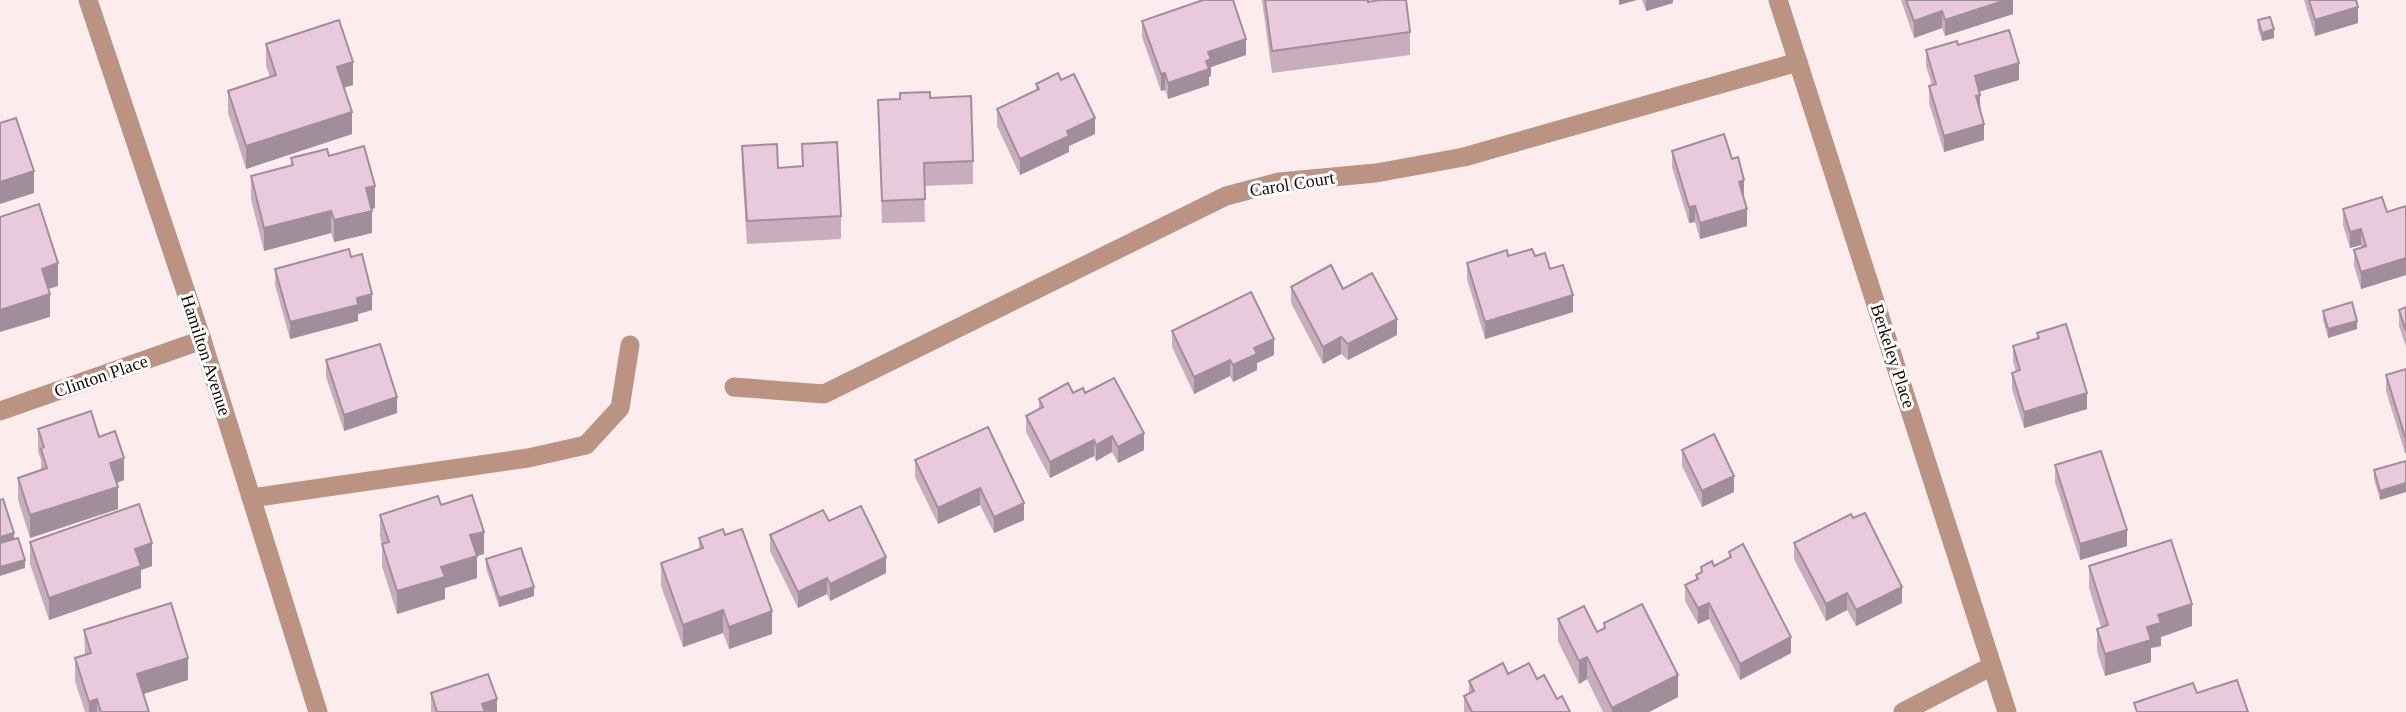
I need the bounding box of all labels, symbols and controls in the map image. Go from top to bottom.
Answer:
street label: Carol Court [1248,167,1336,201]
street label: Hamilton Avenue [177,292,235,418]
street label: Berkeley Place [1867,301,1919,411]
street label: Clinton Place [52,351,150,401]

